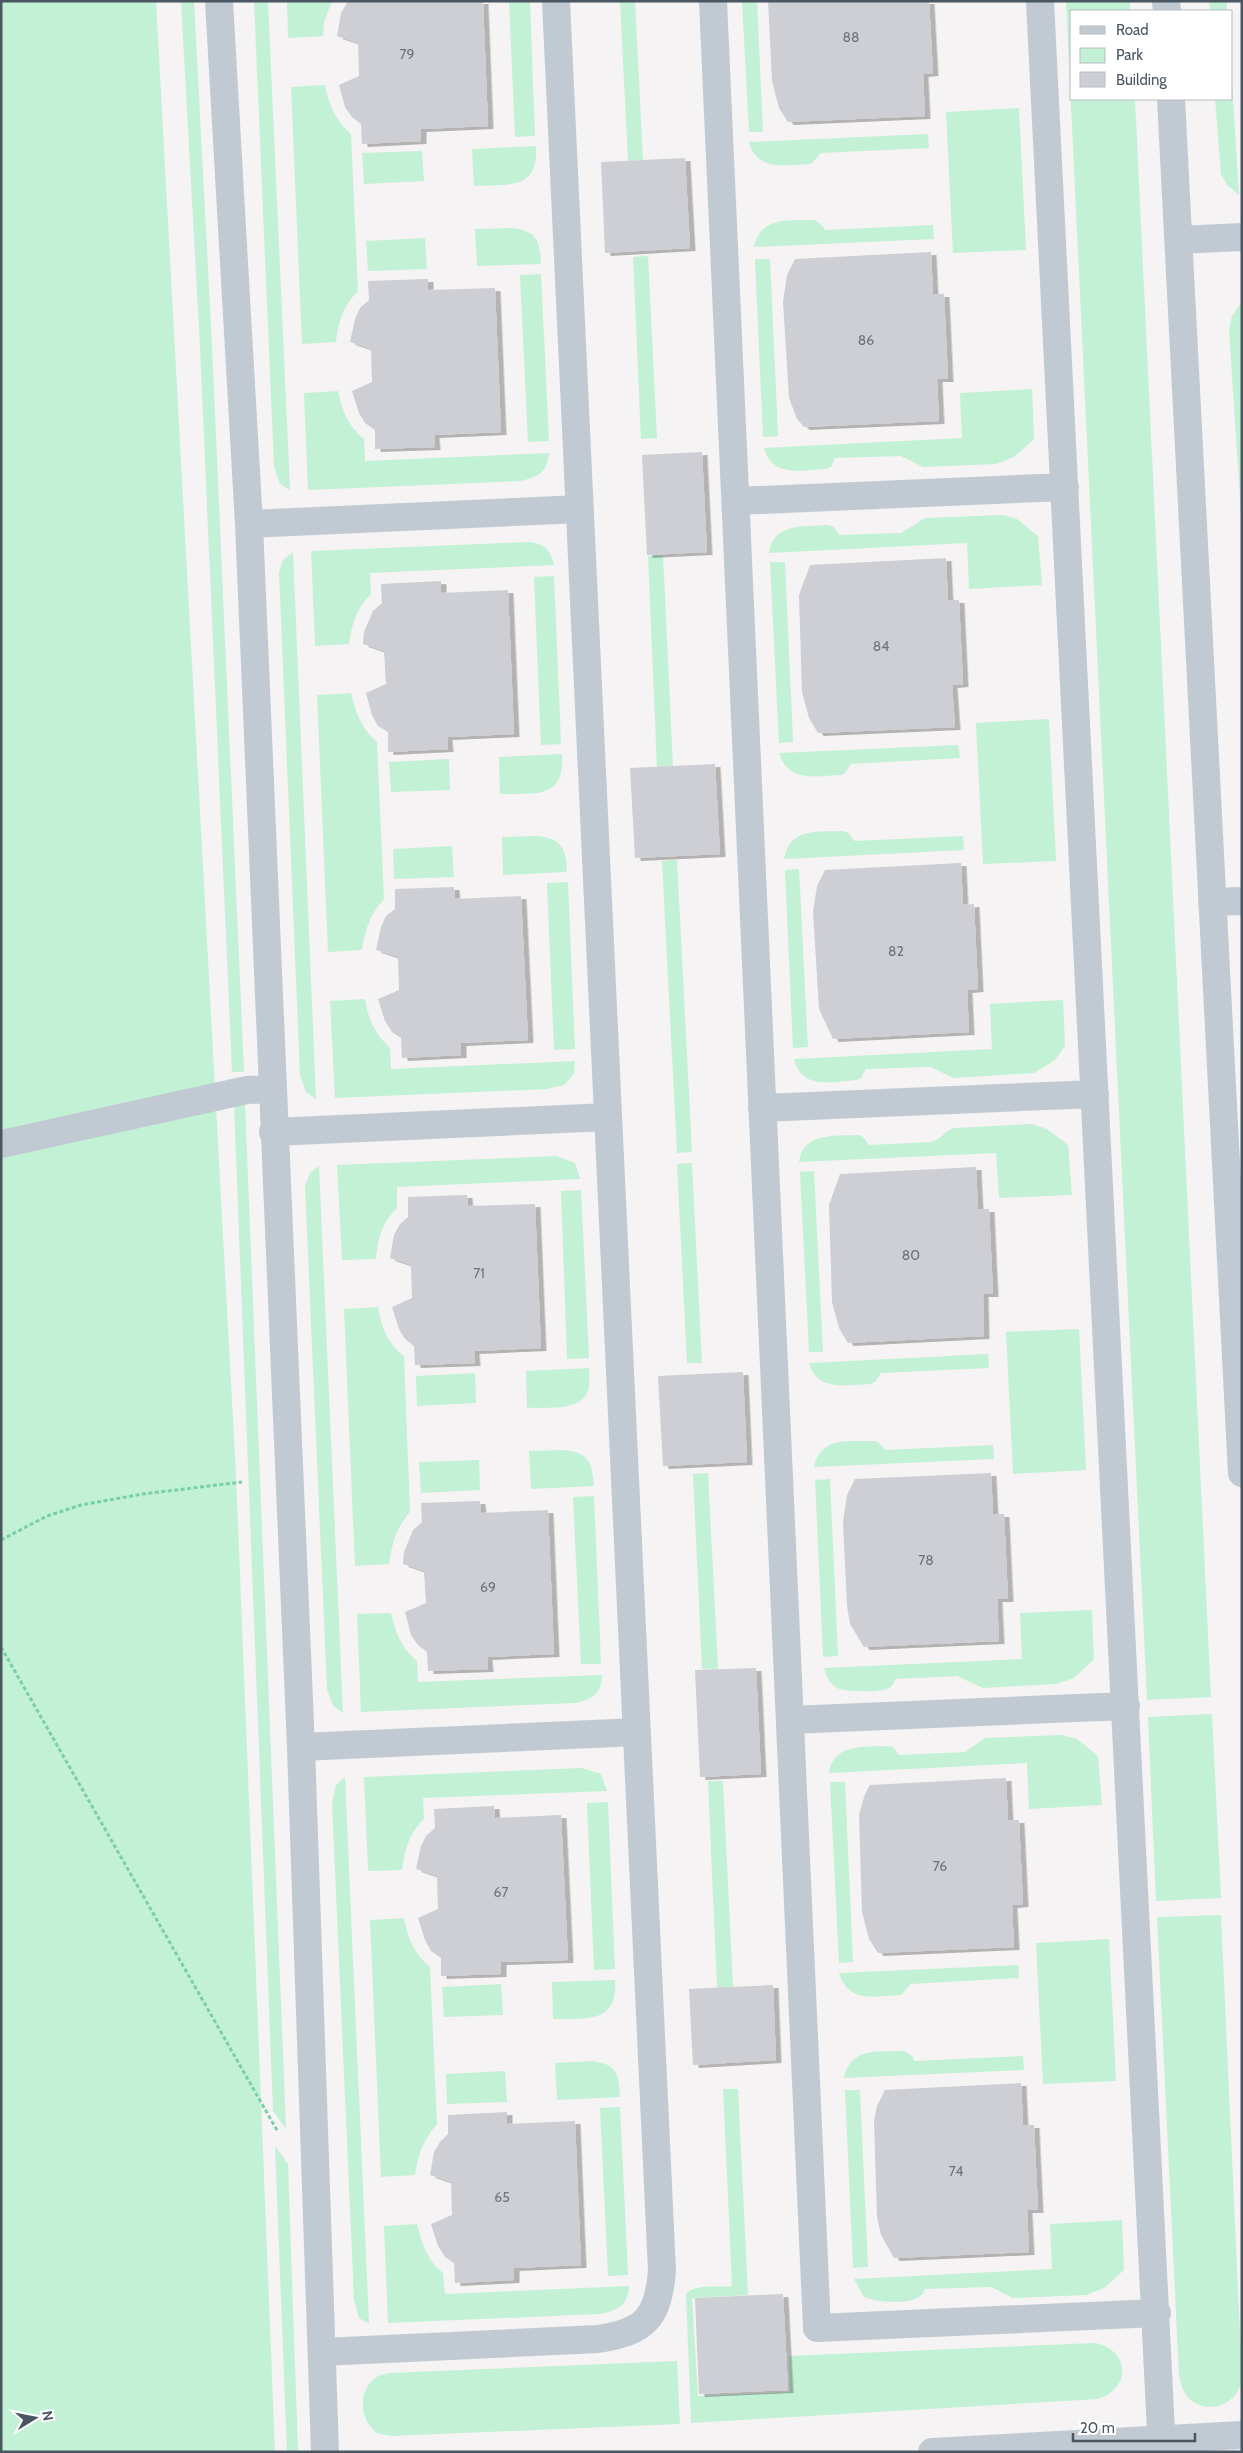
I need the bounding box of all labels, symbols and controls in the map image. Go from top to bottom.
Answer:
legend [1070,10,1233,100]
text: Road [1116,21,1149,39]
house number: 88 [843,28,859,46]
house number: 79 [400,45,415,63]
text: Park [1116,46,1143,64]
text: Building [1116,71,1167,89]
house number: 86 [858,331,874,349]
house number: 84 [873,637,889,655]
house number: 82 [888,942,904,960]
house number: 80 [902,1246,920,1264]
house number: 71 [473,1264,485,1282]
house number: 78 [918,1551,934,1569]
house number: 69 [480,1578,496,1596]
house number: 76 [933,1857,947,1875]
house number: 67 [494,1883,508,1901]
house number: 74 [949,2162,963,2180]
house number: 65 [494,2188,510,2206]
north arrow [10,2393,60,2443]
text: N [38,2409,58,2422]
scale bar [1073,2410,1196,2442]
text: 20 m [1080,2419,1115,2437]

